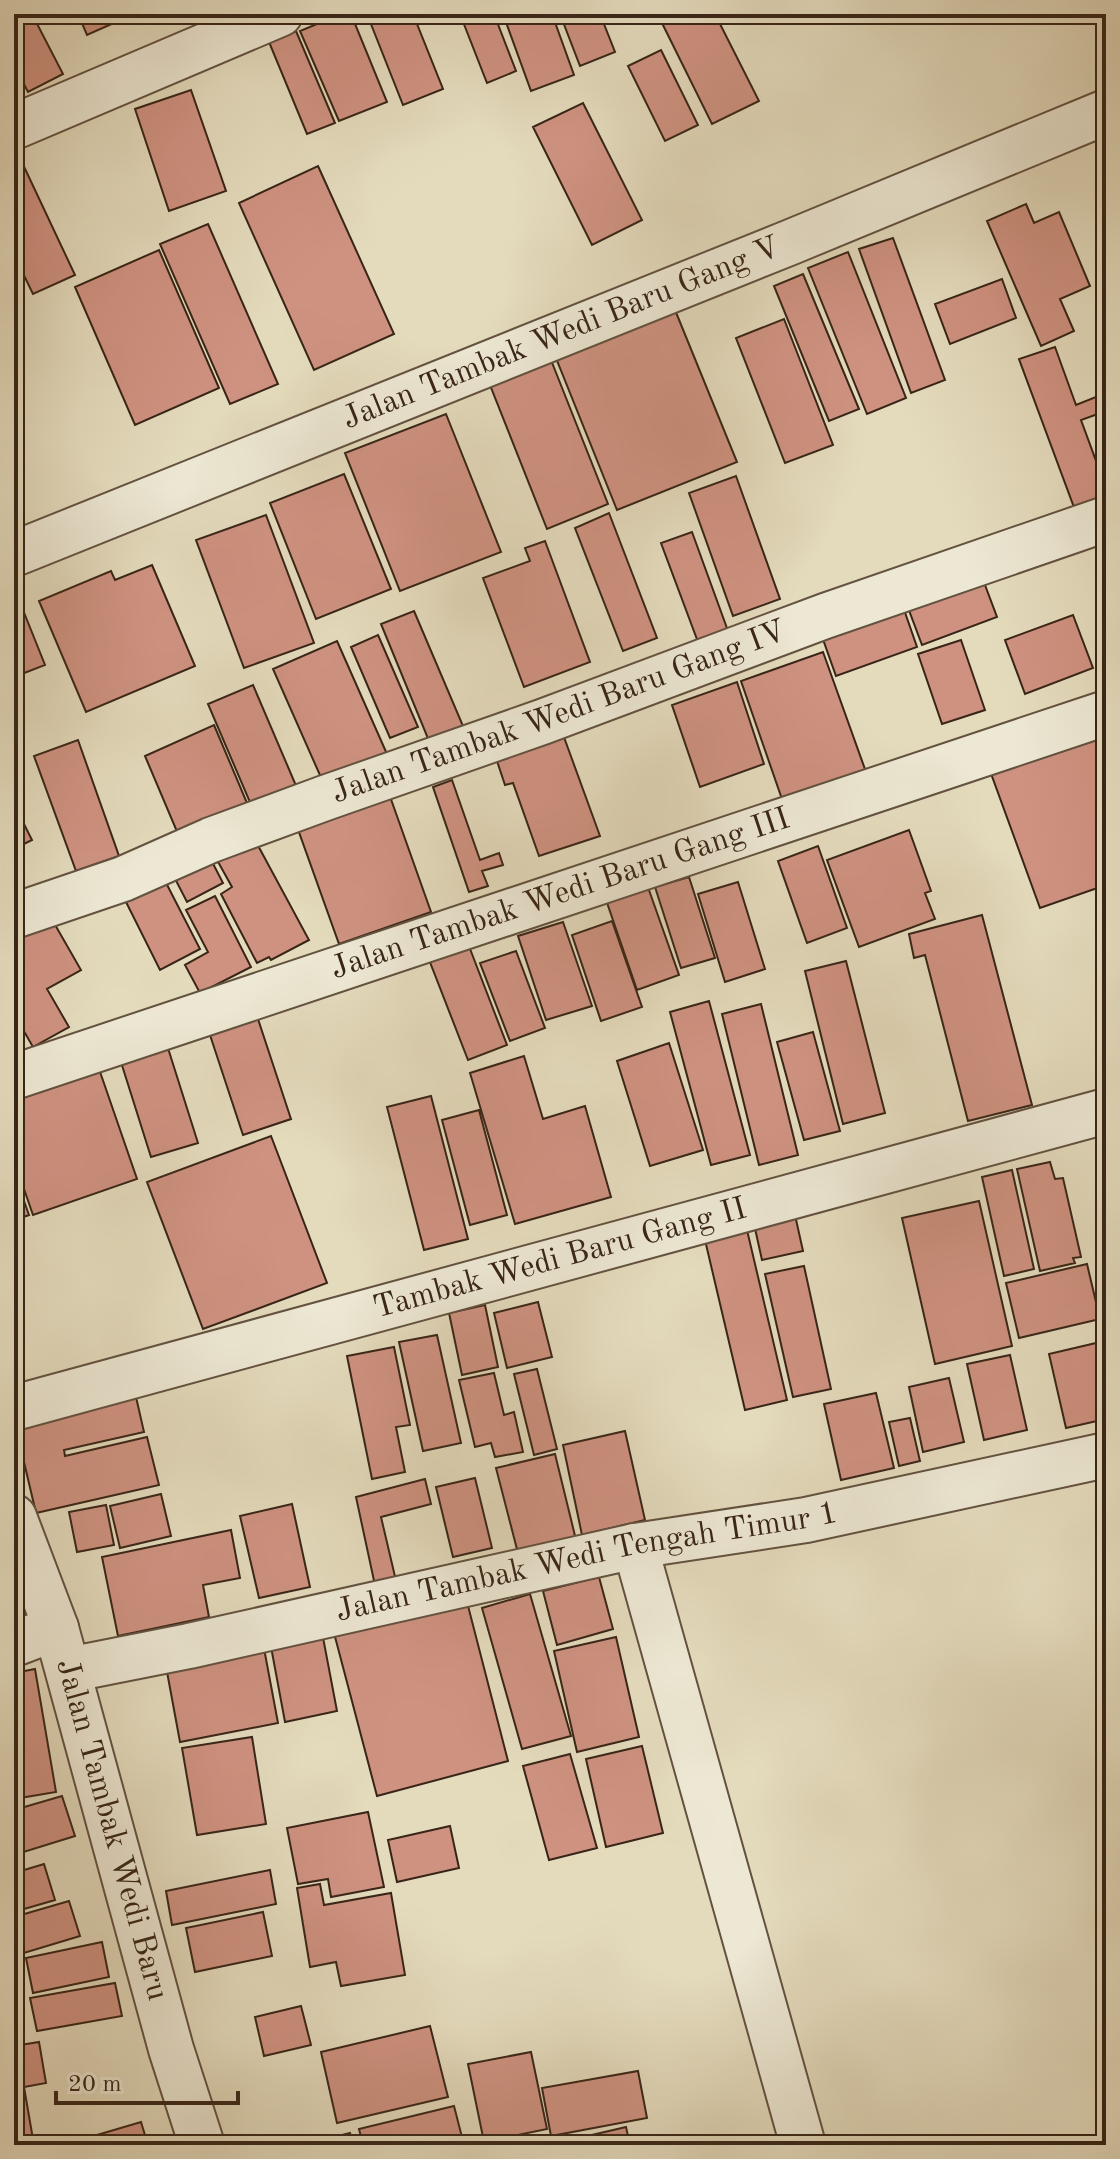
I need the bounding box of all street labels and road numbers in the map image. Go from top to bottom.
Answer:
street label: Jalan Tambak Wedi Baru Gang V [338,232,785,436]
street label: Jalan Tambak Wedi Baru Gang IV [328,616,791,810]
street label: Jalan Tambak Wedi Baru Gang III [327,804,794,986]
street label: Tambak Wedi Baru Gang II [370,1193,750,1325]
street label: Jalan Tambak Wedi Tengah Timur 1 [333,1498,841,1629]
street label: Jalan Tambak Wedi Baru [49,1656,173,2004]

